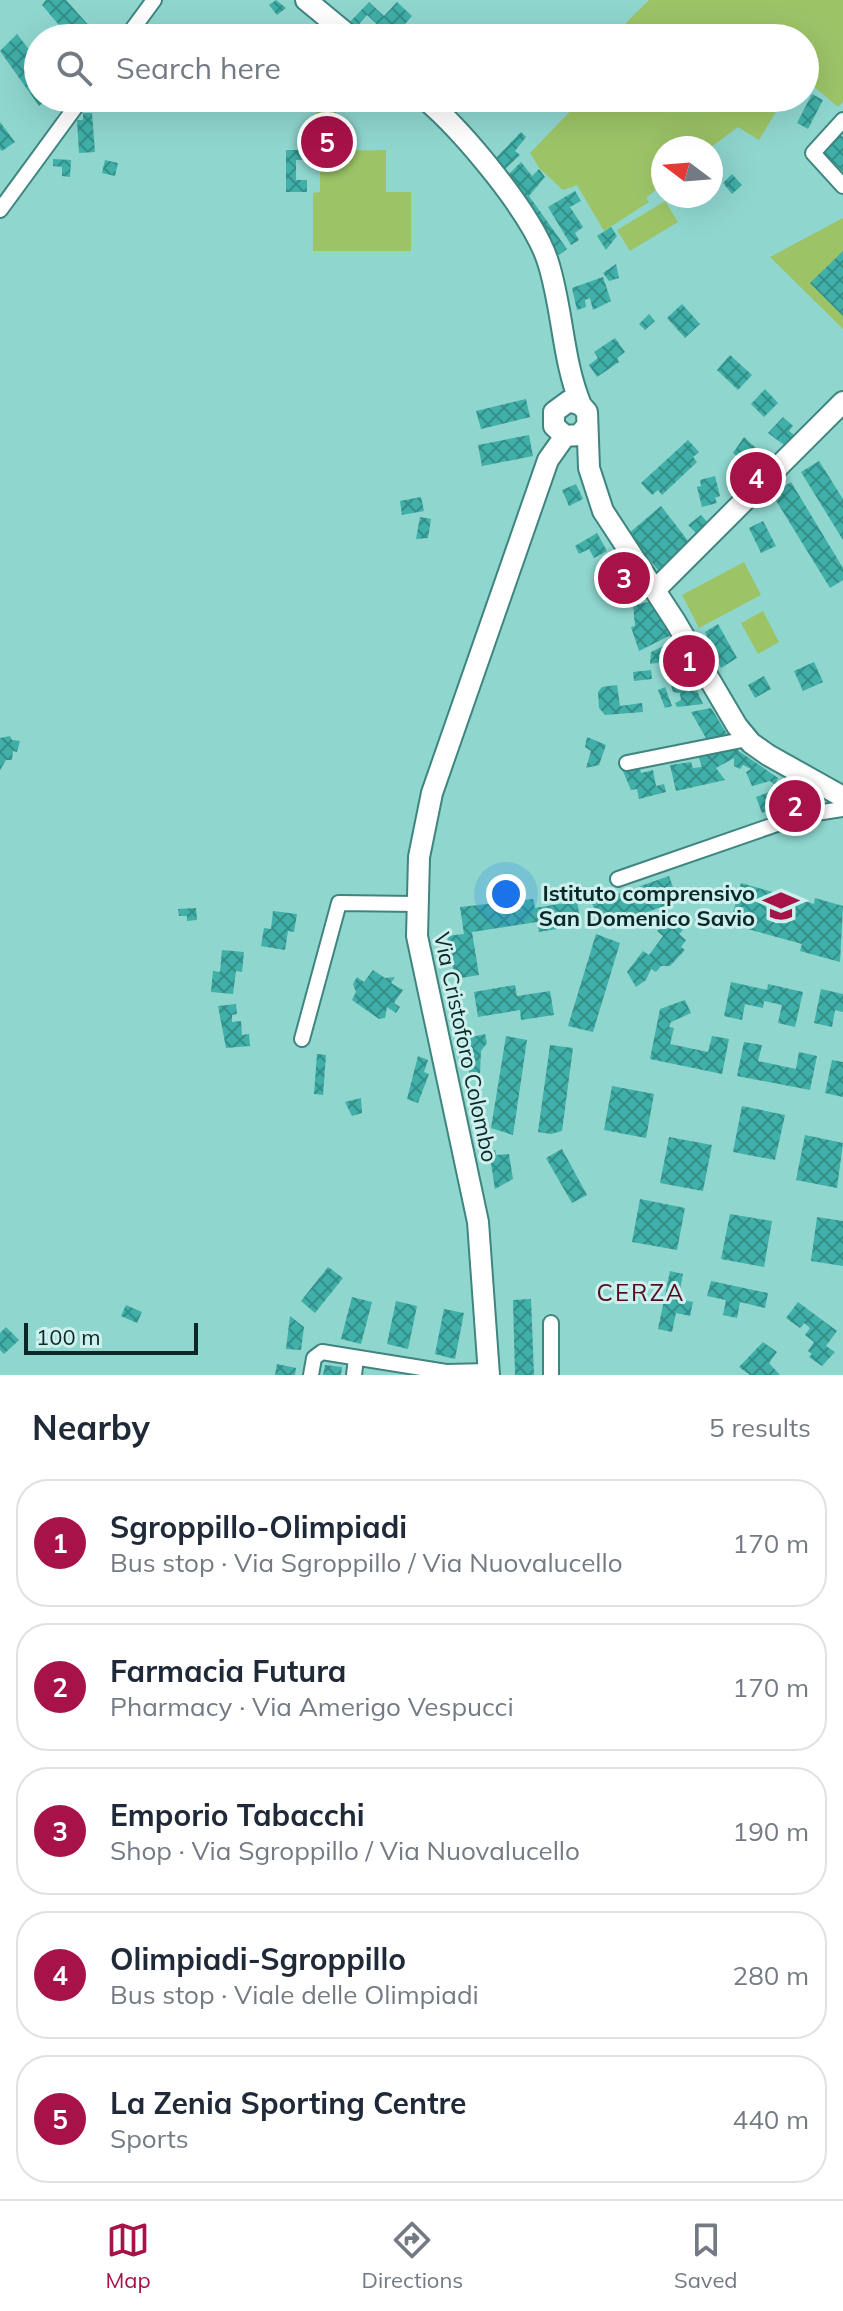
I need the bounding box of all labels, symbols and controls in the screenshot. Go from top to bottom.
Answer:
search box [24,24,819,112]
icon: search [52,46,96,90]
text: Search here [116,49,281,87]
pin: 5 [301,112,353,172]
north arrow [651,136,723,208]
pin: 4 [730,448,782,508]
pin: 3 [598,548,650,608]
pin: 1 [663,631,715,691]
pin: 2 [769,776,821,836]
your location [486,874,526,914]
place label: Istituto comprensivo San Domenico Savio [539,879,755,932]
school or university icon: Istituto comprensivo San Domenico Savio [762,887,800,925]
street label: Via Cristoforo Colombo [428,930,504,1164]
district label: CERZA [597,1277,685,1307]
scale bar [24,1319,198,1355]
text: 100 m [36,1323,101,1351]
text: Nearby [32,1406,150,1449]
text: 5 results [709,1411,811,1444]
text: Sgroppillo-Olimpiadi [110,1508,407,1546]
text: 1 [52,1527,68,1560]
text: 170 m [733,1527,809,1560]
text: Bus stop · Via Sgroppillo / Via Nuovalucello [110,1546,623,1579]
text: Farmacia Futura [110,1652,346,1690]
text: 2 [52,1671,68,1704]
text: 170 m [733,1671,809,1704]
text: Pharmacy · Via Amerigo Vespucci [110,1690,514,1723]
text: Emporio Tabacchi [110,1796,365,1834]
text: 3 [52,1815,68,1848]
text: 190 m [733,1815,809,1848]
text: Shop · Via Sgroppillo / Via Nuovalucello [110,1834,580,1867]
text: Olimpiadi-Sgroppillo [110,1940,406,1978]
text: 4 [52,1959,68,1992]
text: 280 m [733,1959,809,1992]
text: Bus stop · Viale delle Olimpiadi [110,1978,479,2011]
text: La Zenia Sporting Centre [110,2084,467,2122]
text: 5 [52,2103,68,2136]
text: 440 m [733,2103,809,2136]
text: Sports [110,2122,189,2155]
tab: Map [105,2218,151,2294]
tab: Directions [362,2218,463,2294]
tab: Saved [674,2218,738,2294]

